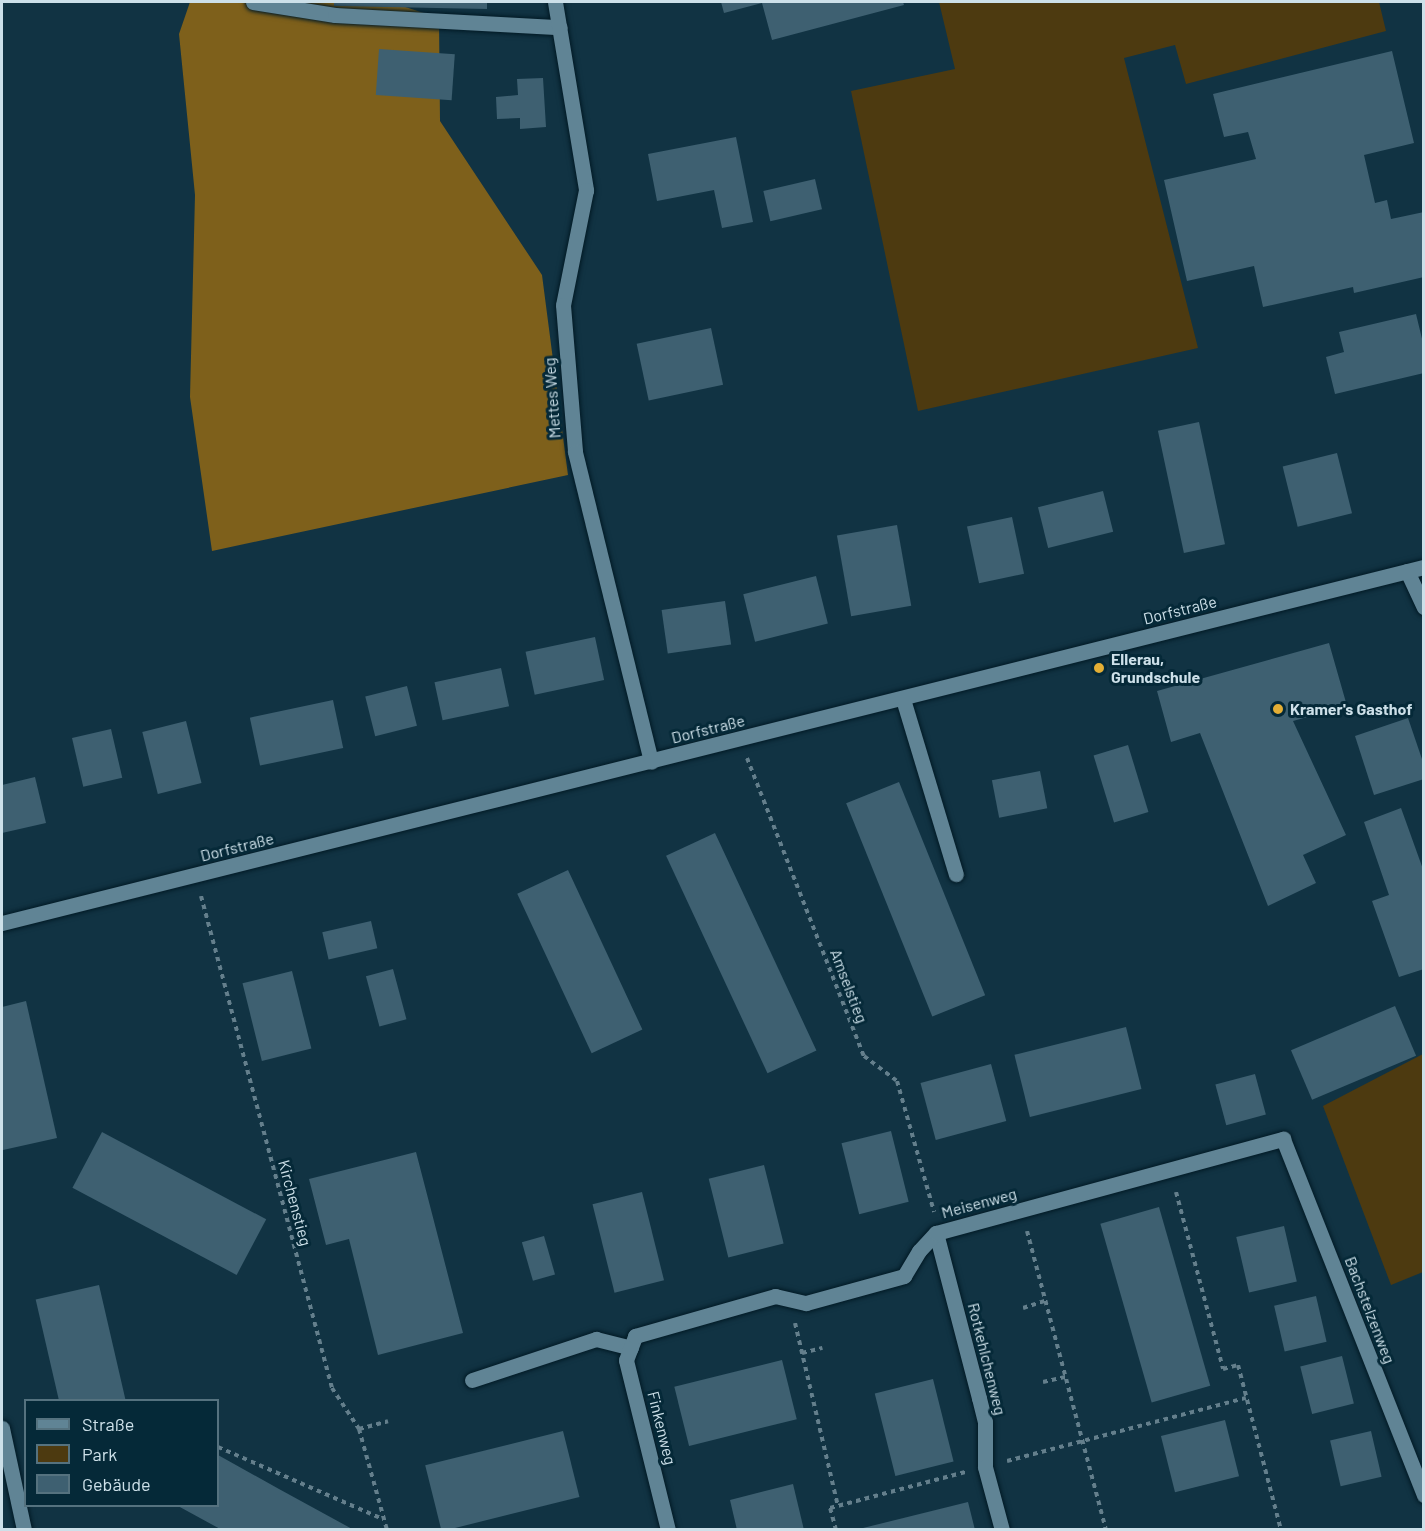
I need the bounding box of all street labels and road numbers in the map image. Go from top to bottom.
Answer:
street label: Mettes Weg [540,357,564,439]
street label: Dorfstraße [1141,592,1219,628]
street label: Dorfstraße [669,711,747,747]
street label: Dorfstraße [198,829,276,865]
street label: Amselstieg [826,946,872,1026]
street label: Kirchenstieg [274,1158,316,1248]
street label: Meisenweg [939,1184,1019,1222]
street label: Bachstelzenweg [1341,1254,1399,1366]
street label: Rotkehlchenweg [964,1301,1010,1417]
street label: Finkenweg [644,1389,680,1467]

